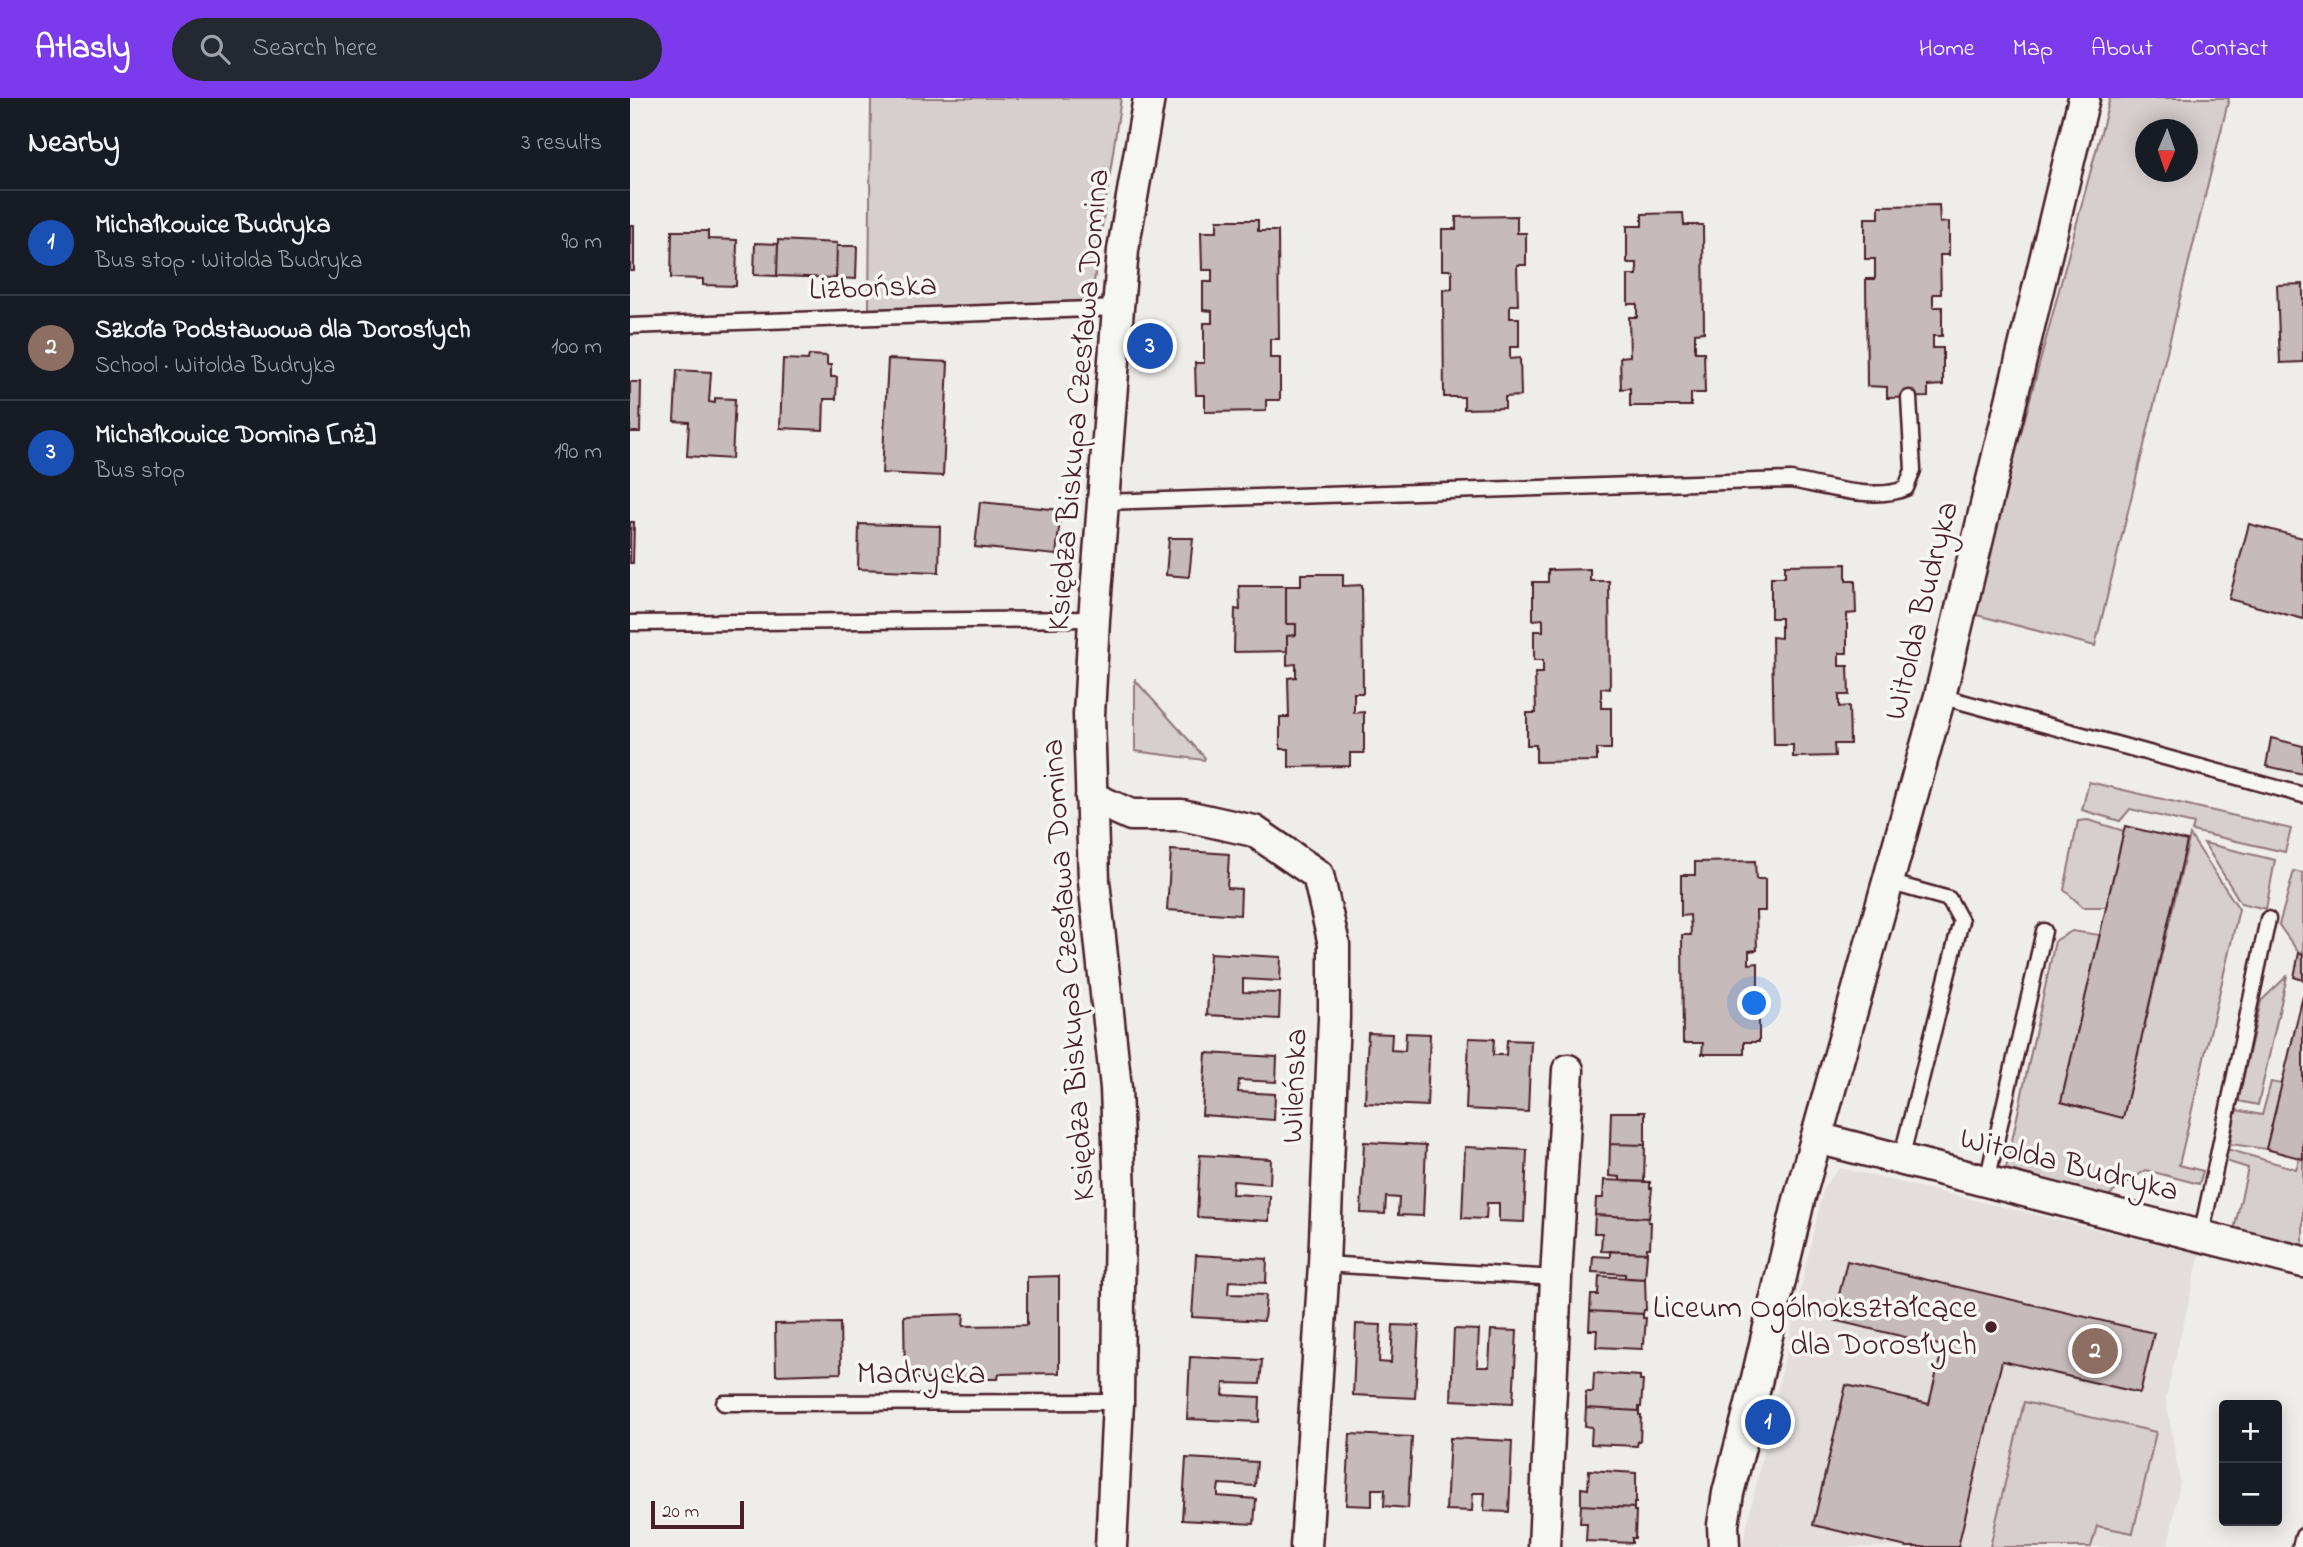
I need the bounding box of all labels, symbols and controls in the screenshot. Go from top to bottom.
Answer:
search box [172,18,662,81]
text: Atlasly [35,25,130,73]
icon: search [196,30,234,68]
text: Search here [252,30,377,68]
text: Home [1919,32,1975,67]
text: Map [2013,32,2053,67]
text: About [2091,32,2153,67]
text: Contact [2191,32,2268,67]
north arrow [2135,119,2198,182]
text: Nearby [28,122,120,166]
text: 3 results [521,127,602,160]
street label: Księdza Biskupa Czesława Domina [1036,167,1124,633]
text: Michałkowice Budryka [95,207,330,245]
text: 1 [47,226,55,259]
text: 90 m [562,226,602,259]
text: Bus stop · Witolda Budryka [95,245,362,278]
street label: Lizbońska [808,263,938,315]
text: Szkoła Podstawowa dla Dorosłych [95,312,471,350]
pin: 3 [1127,320,1173,372]
text: 2 [45,331,57,364]
text: 100 m [551,331,602,364]
text: School · Witolda Budryka [95,350,335,383]
text: Michałkowice Domina [nż] [95,417,376,455]
text: 3 [46,436,56,469]
text: 190 m [554,436,602,469]
text: Bus stop [95,455,185,488]
street label: Witolda Budryka [1873,497,1973,725]
street label: Księdza Biskupa Czesława Domina [1030,737,1110,1203]
your location [1737,986,1771,1020]
street label: Wileńska [1271,1028,1321,1144]
street label: Witolda Budryka [1955,1116,2183,1216]
place label: Liceum Ogólnokształcące dla Dorosłych [1653,1286,1978,1370]
marker: Liceum Ogólnokształcące dla Dorosłych [1983,1319,1999,1335]
pin: 2 [2072,1325,2118,1377]
street label: Madrycka [857,1352,985,1399]
pin: 1 [1745,1396,1791,1448]
map controls [2219,1400,2282,1526]
button: + [2219,1400,2282,1463]
button: − [2219,1463,2282,1526]
scale bar [651,1498,744,1530]
text: 20 m [662,1499,699,1526]

